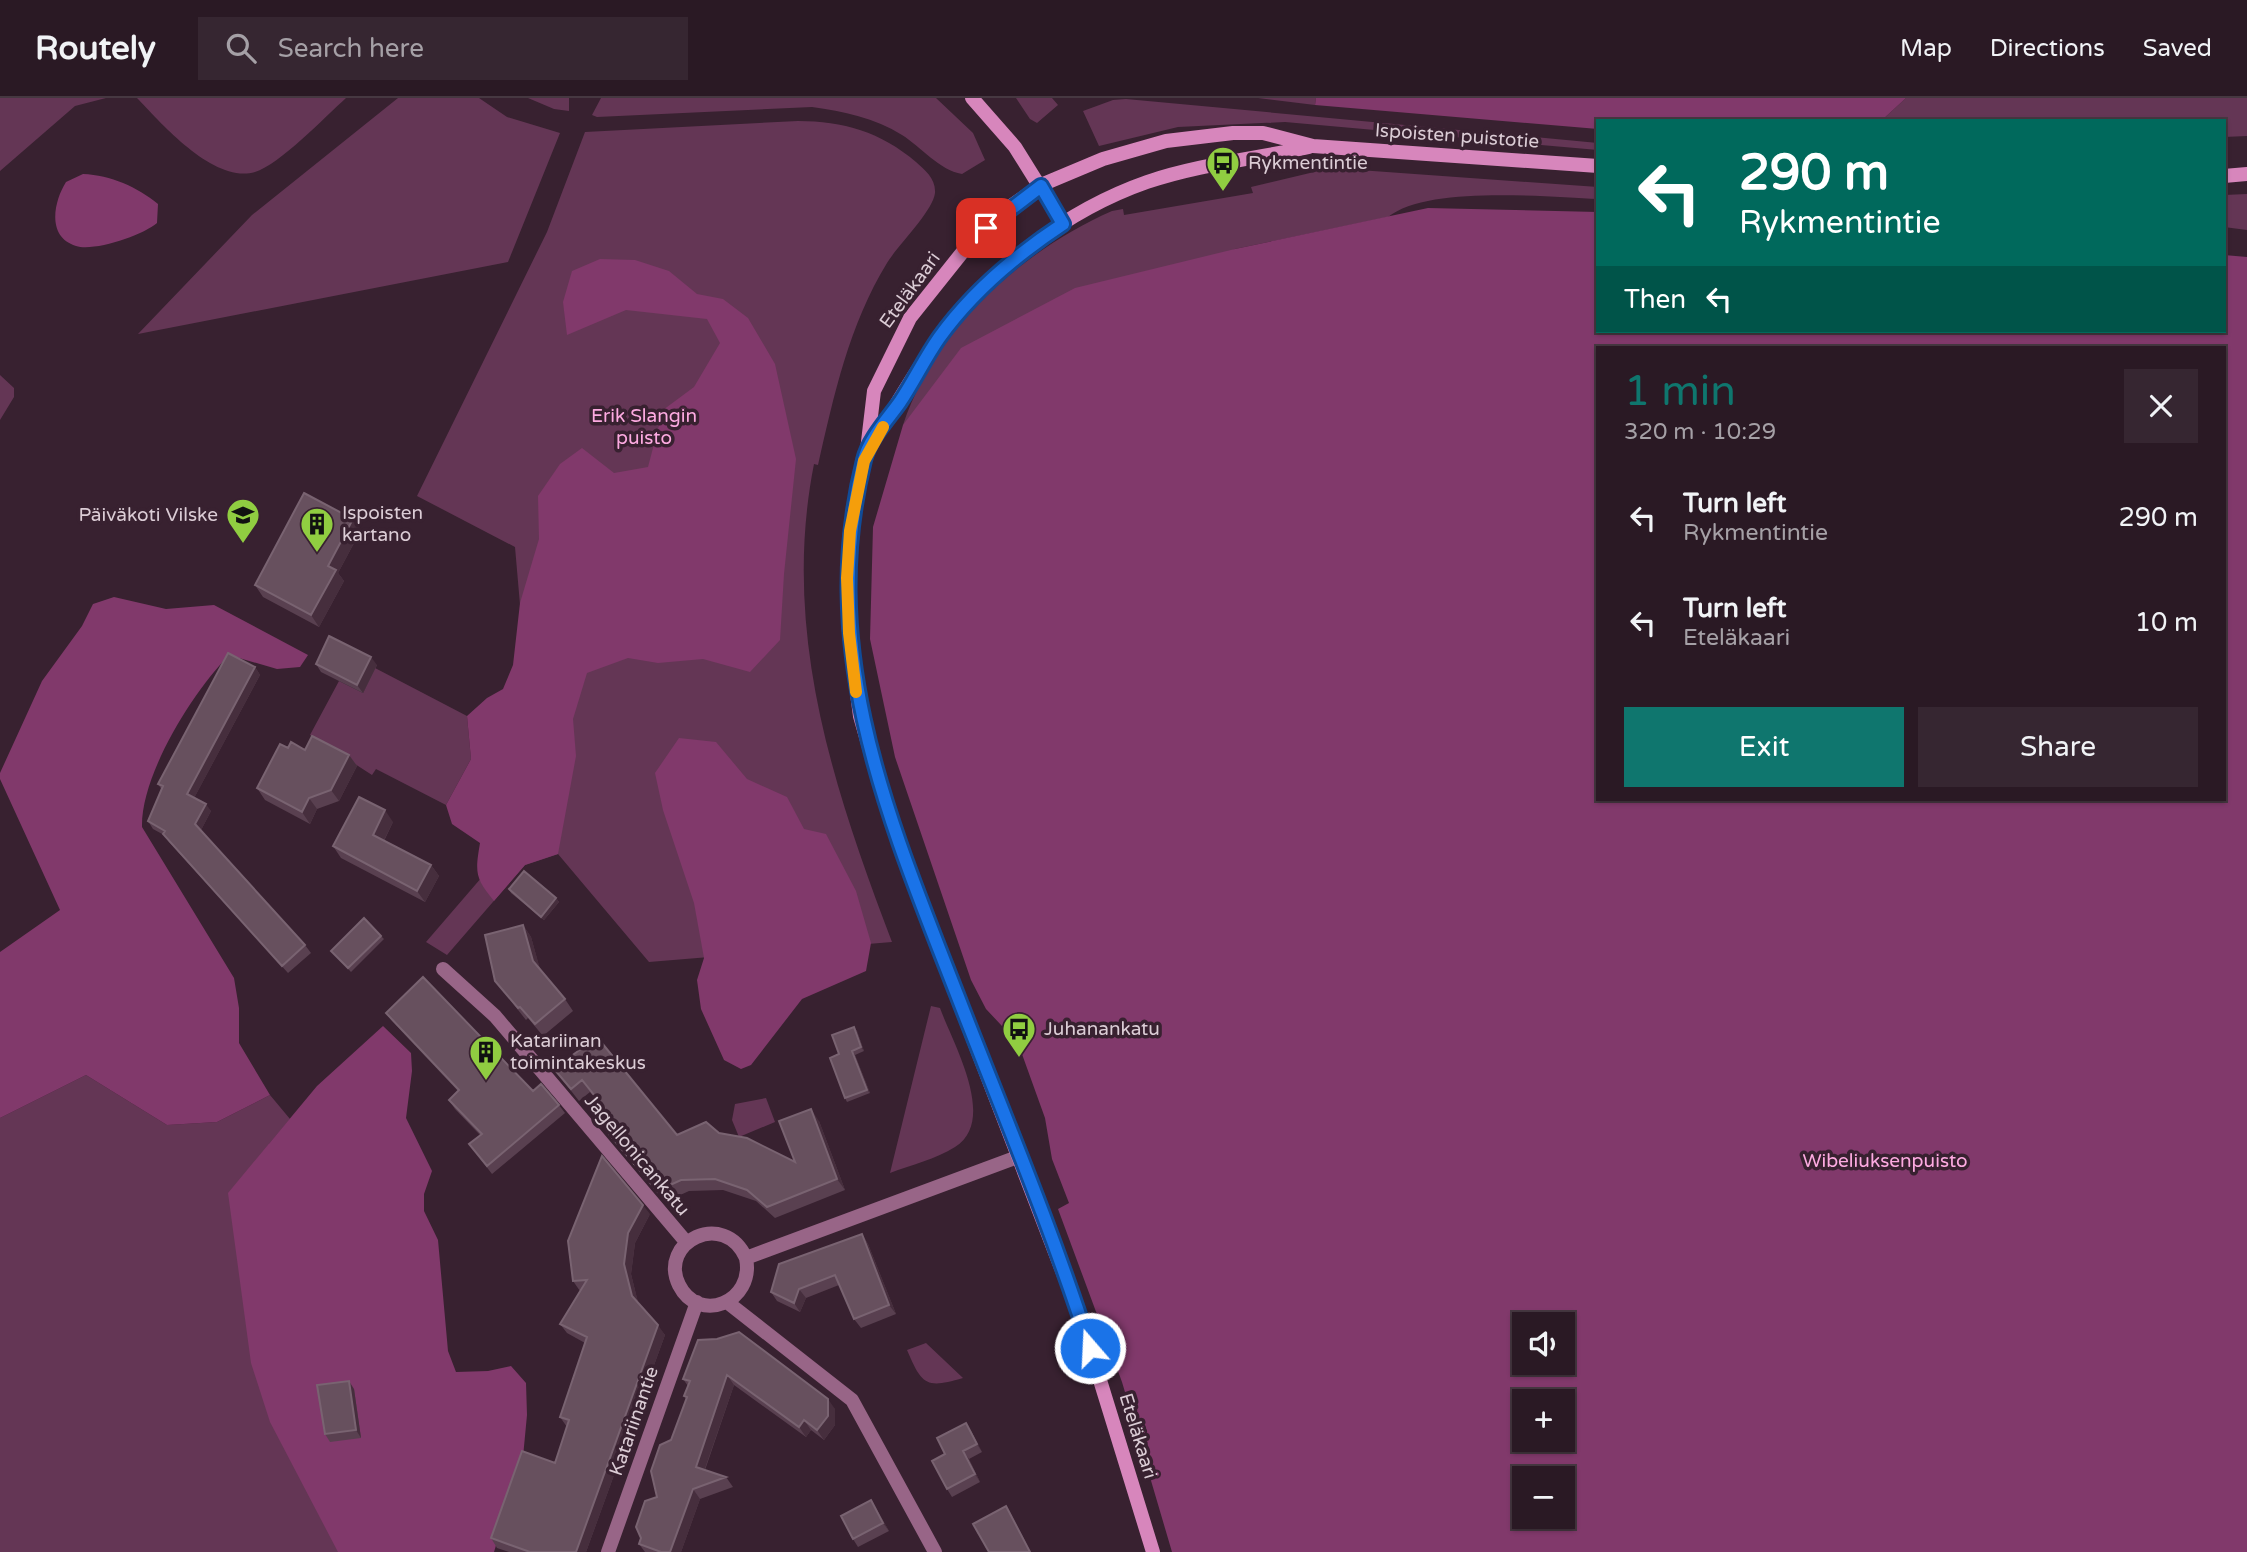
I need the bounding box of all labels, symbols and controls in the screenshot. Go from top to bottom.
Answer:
search box [198,17,688,80]
text: Routely [35,29,156,68]
icon: search [222,29,260,67]
text: Search here [278,33,424,64]
text: Map [1900,34,1952,63]
text: Directions [1990,34,2105,63]
text: Saved [2143,34,2212,63]
street label: Ispoisten puistotie [1374,119,1540,153]
bus stop icon: Rykmentintie [1204,144,1242,193]
text: 290 m [1739,144,1889,203]
icon: left [1624,147,1715,238]
place label: Rykmentintie [1248,152,1368,174]
pin [956,198,1016,258]
text: Rykmentintie [1739,204,1941,242]
icon: arrive [967,209,1005,247]
street label: Eteläkaari [875,248,945,332]
icon: left [1700,280,1738,318]
text: Then [1624,284,1686,315]
text: 1 min [1624,366,1736,417]
button: close [2124,369,2198,443]
park label: Erik Slangin puisto [591,405,697,449]
text: 320 m · 10:29 [1624,418,1776,446]
text: Turn left [1683,488,1786,519]
school or university icon: Päiväkoti Vilske [224,496,262,545]
icon: left [1624,499,1662,537]
place label: Ispoisten kartano [342,502,423,546]
text: 290 m [2118,502,2198,533]
place label: Päiväkoti Vilske [79,504,218,526]
building icon: Ispoisten kartano [298,505,336,554]
text: Rykmentintie [1683,519,1828,547]
text: Turn left [1683,593,1786,624]
icon: left [1624,604,1662,642]
text: 10 m [2135,607,2198,638]
text: Eteläkaari [1683,624,1790,652]
button: Exit [1624,707,1904,787]
button: Share [1918,707,2198,787]
bus stop icon: Juhanankatu [1000,1010,1038,1059]
place label: Juhanankatu [1044,1018,1160,1040]
place label: Katariinan toimintakeskus [510,1030,646,1074]
building icon: Katariinan toimintakeskus [467,1033,505,1082]
street label: Jagellonicankatu [580,1090,694,1220]
park label: Wibeliuksenpuisto [1802,1150,1968,1172]
position arrow [1053,1311,1127,1385]
map controls [1512,1312,1575,1529]
button: sound [1512,1312,1575,1375]
street label: Katariinantie [605,1363,663,1479]
button: + [1512,1389,1575,1452]
street label: Eteläkaari [1115,1390,1161,1482]
button: − [1512,1466,1575,1529]

